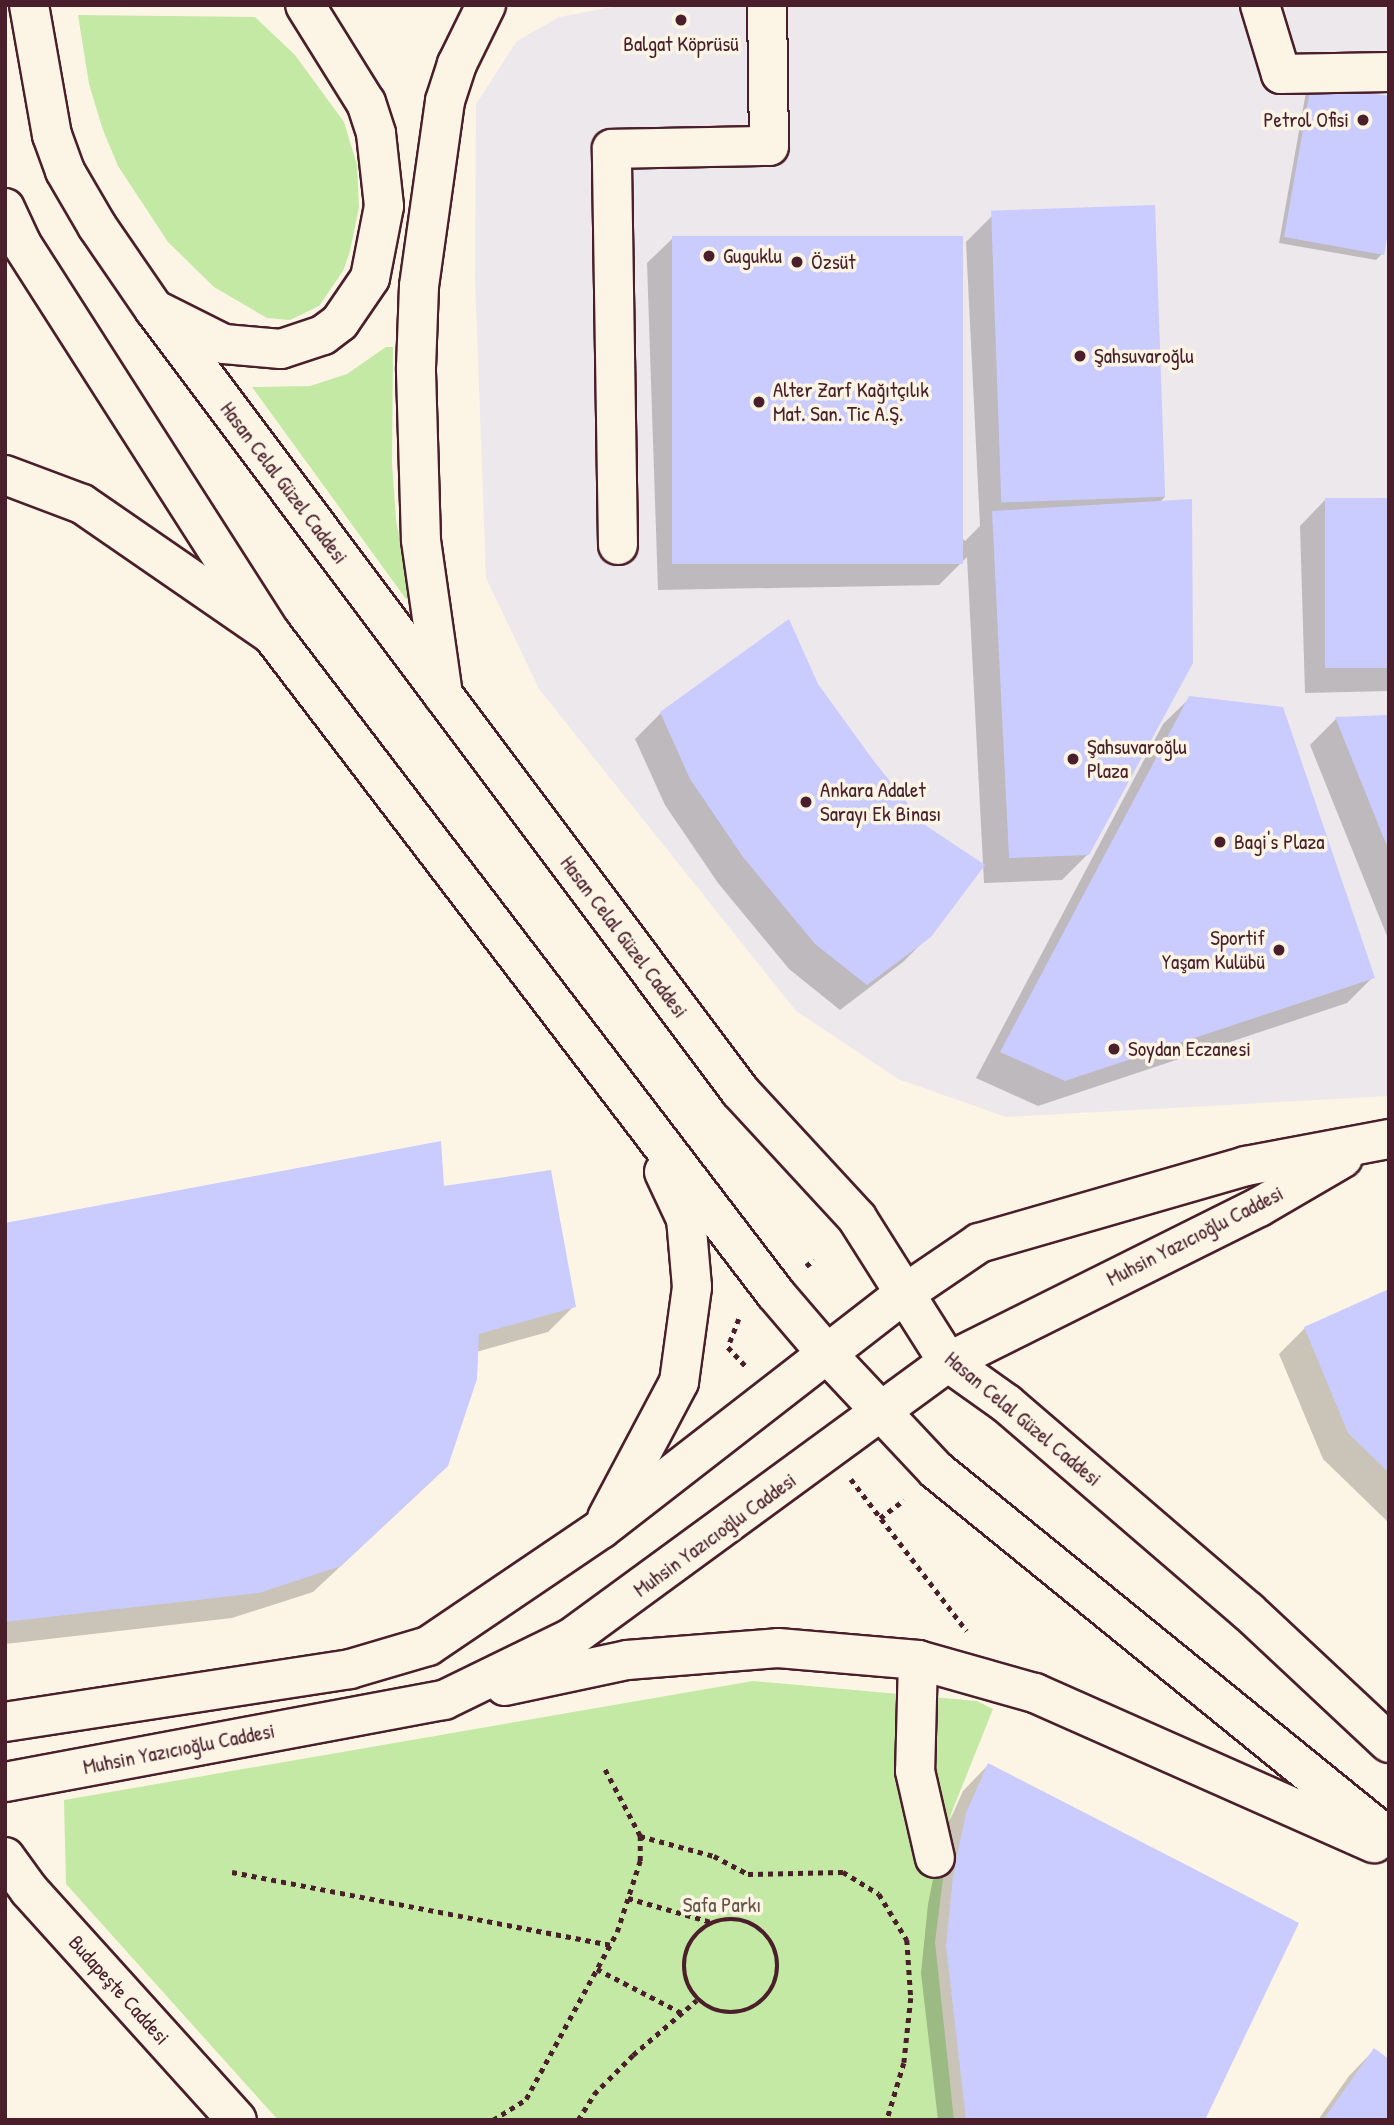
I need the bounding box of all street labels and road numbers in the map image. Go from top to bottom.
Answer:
street label: Hasan Celal Güzel Caddesi [215,397,353,569]
street label: Hasan Celal Güzel Caddesi [555,851,693,1023]
street label: Muhsin Yazıcıoğlu Caddesi [1103,1181,1287,1291]
street label: Hasan Celal Güzel Caddesi [940,1346,1106,1492]
street label: Muhsin Yazıcıoğlu Caddesi [629,1468,801,1602]
street label: Muhsin Yazıcıoğlu Caddesi [81,1718,277,1780]
street label: Budapeşte Caddesi [63,1930,175,2050]

